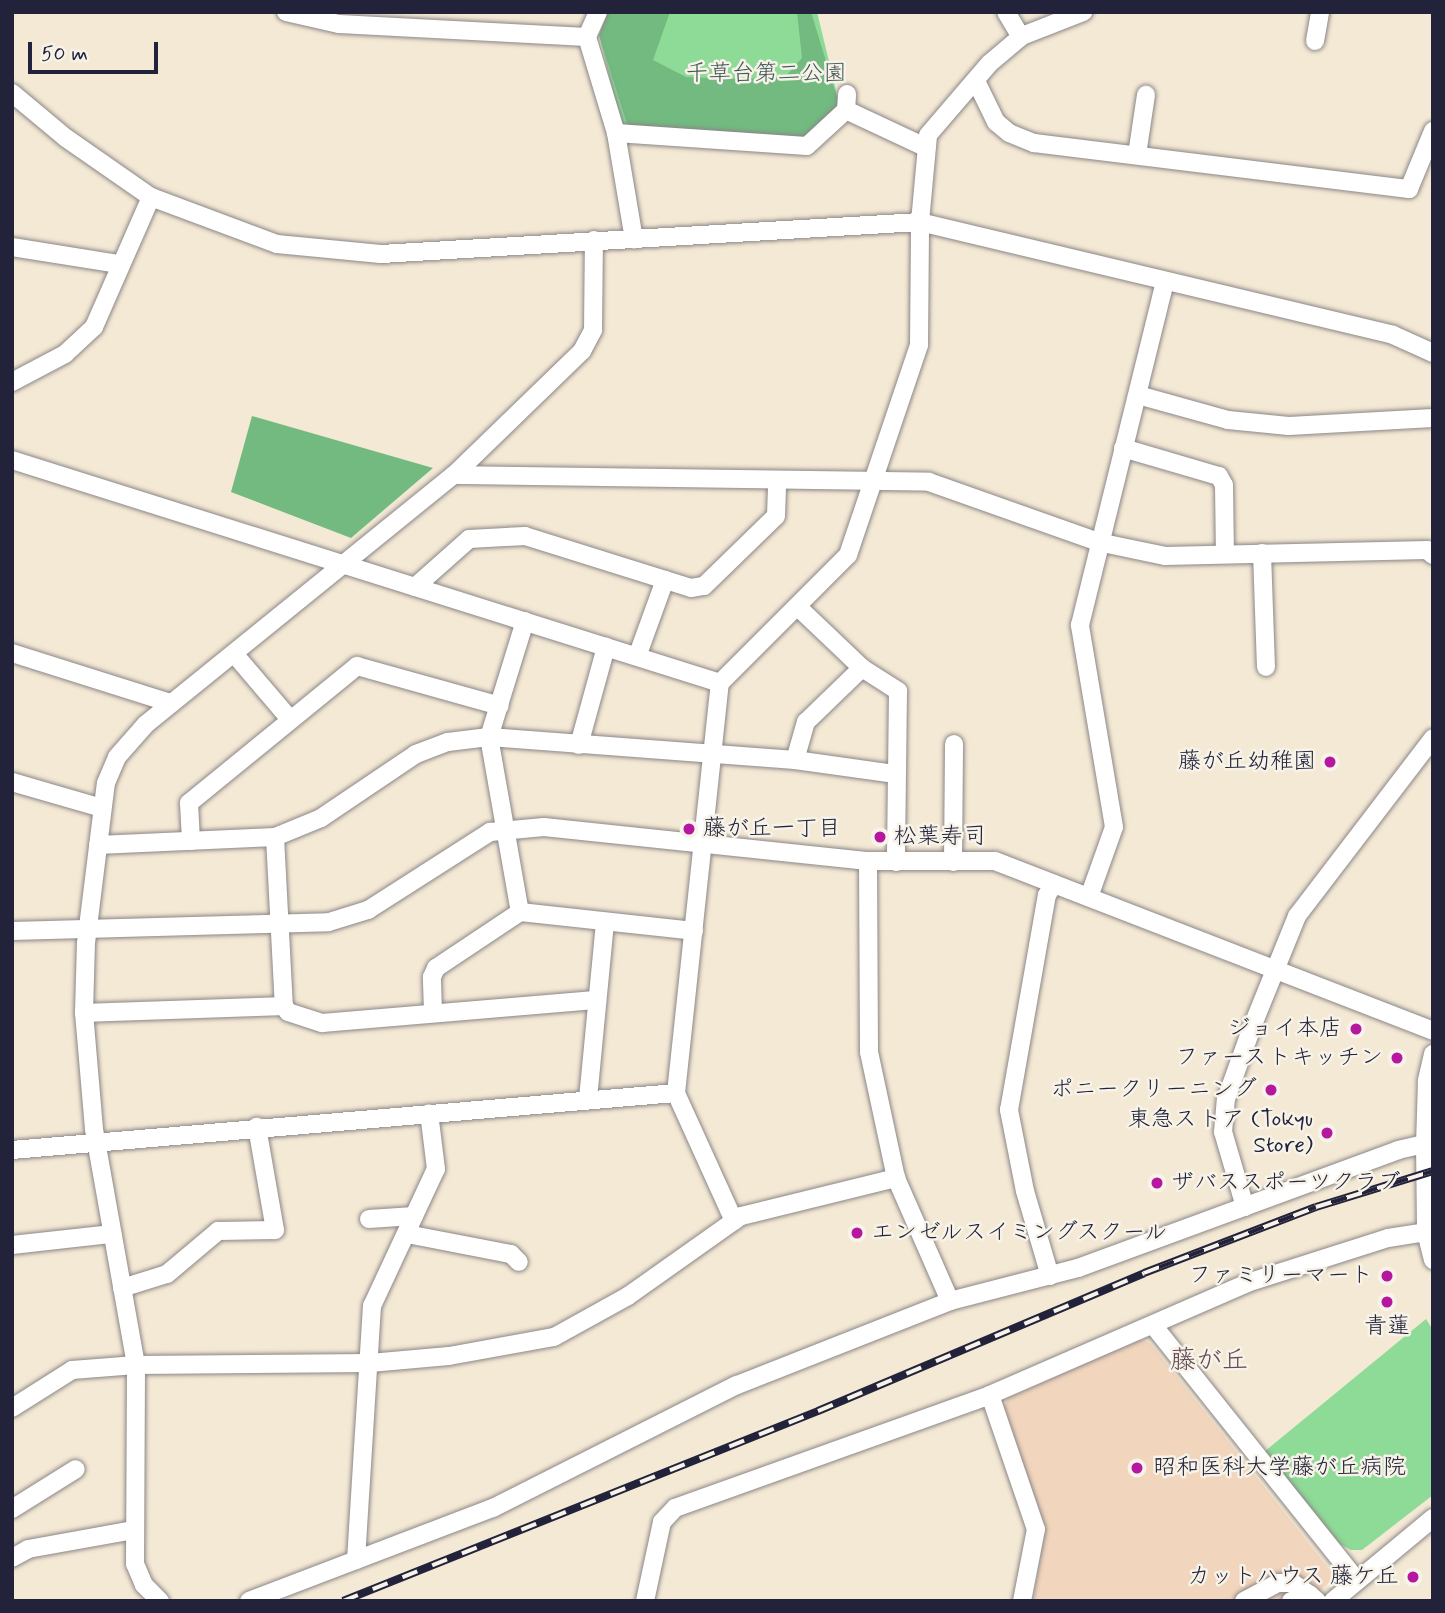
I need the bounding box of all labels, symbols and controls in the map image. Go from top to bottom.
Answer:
scale bar [32,28,161,72]
text: 50 m [41,40,88,68]
park label: 千草台第二公園 [686,60,846,88]
place label: 藤が丘幼稚園 [1178,748,1316,776]
marker: 藤が丘幼稚園 [1322,754,1338,770]
place label: 藤が丘一丁目 [703,815,841,843]
marker: 藤が丘一丁目 [681,821,697,837]
place label: 松葉寿司 [894,823,986,851]
marker: 松葉寿司 [872,829,888,845]
place label: ジョイ本店 [1227,1015,1342,1043]
marker: ジョイ本店 [1348,1021,1364,1037]
place label: ファーストキッチン [1176,1044,1383,1072]
marker: ファーストキッチン [1389,1050,1405,1066]
place label: ポニークリーニング [1050,1076,1257,1104]
marker: ポニークリーニング [1263,1082,1279,1098]
place label: 東急ストア (Tokyu Store) [1129,1106,1313,1160]
marker: 東急ストア (Tokyu Store) [1319,1125,1335,1141]
place label: ザバススポーツクラブ [1171,1169,1401,1197]
marker: ザバススポーツクラブ [1149,1175,1165,1191]
place label: エンゼルスイミングスクール [871,1219,1170,1247]
marker: エンゼルスイミングスクール [849,1225,865,1241]
place label: ファミリーマート [1189,1262,1373,1290]
marker: ファミリーマート [1379,1268,1395,1284]
marker: 青蓮 [1379,1294,1395,1310]
place label: 青蓮 [1364,1313,1410,1341]
district label: 藤が丘 [1170,1346,1248,1378]
place label: 昭和医科大学藤が丘病院 [1153,1454,1406,1482]
marker: 昭和医科大学藤が丘病院 [1127,1458,1147,1478]
place label: カットハウス 藤ケ丘 [1186,1563,1399,1591]
marker: カットハウス 藤ケ丘 [1405,1569,1421,1585]

